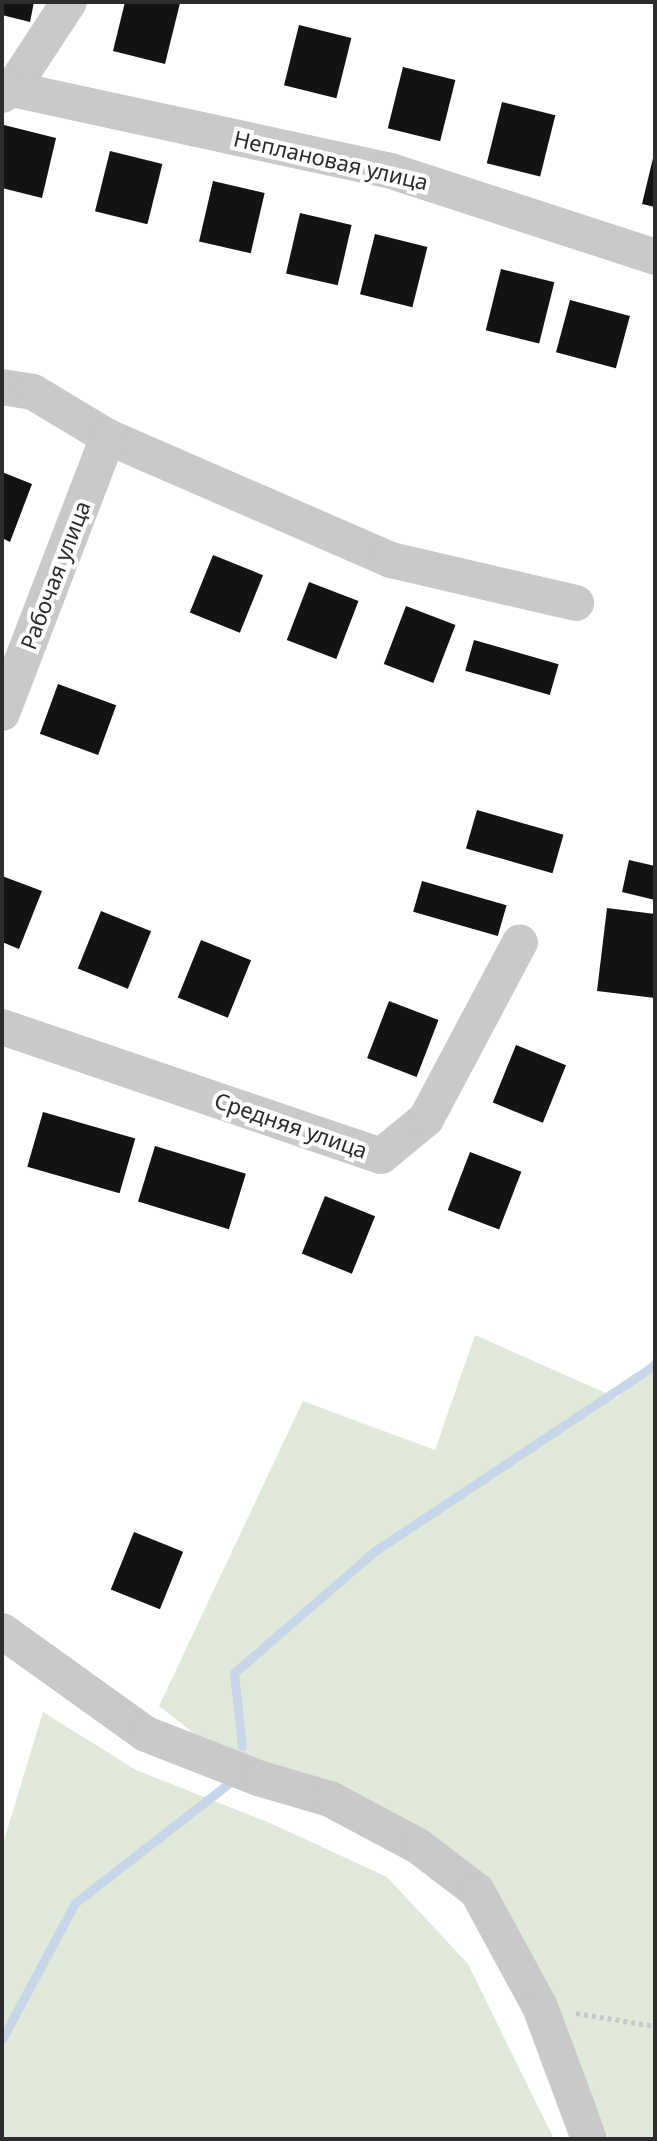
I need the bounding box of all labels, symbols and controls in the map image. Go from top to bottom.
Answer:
street label: Неплановая улица [231,125,431,195]
street label: Рабочая улица [15,497,95,653]
street label: Средняя улица [211,1087,371,1163]

